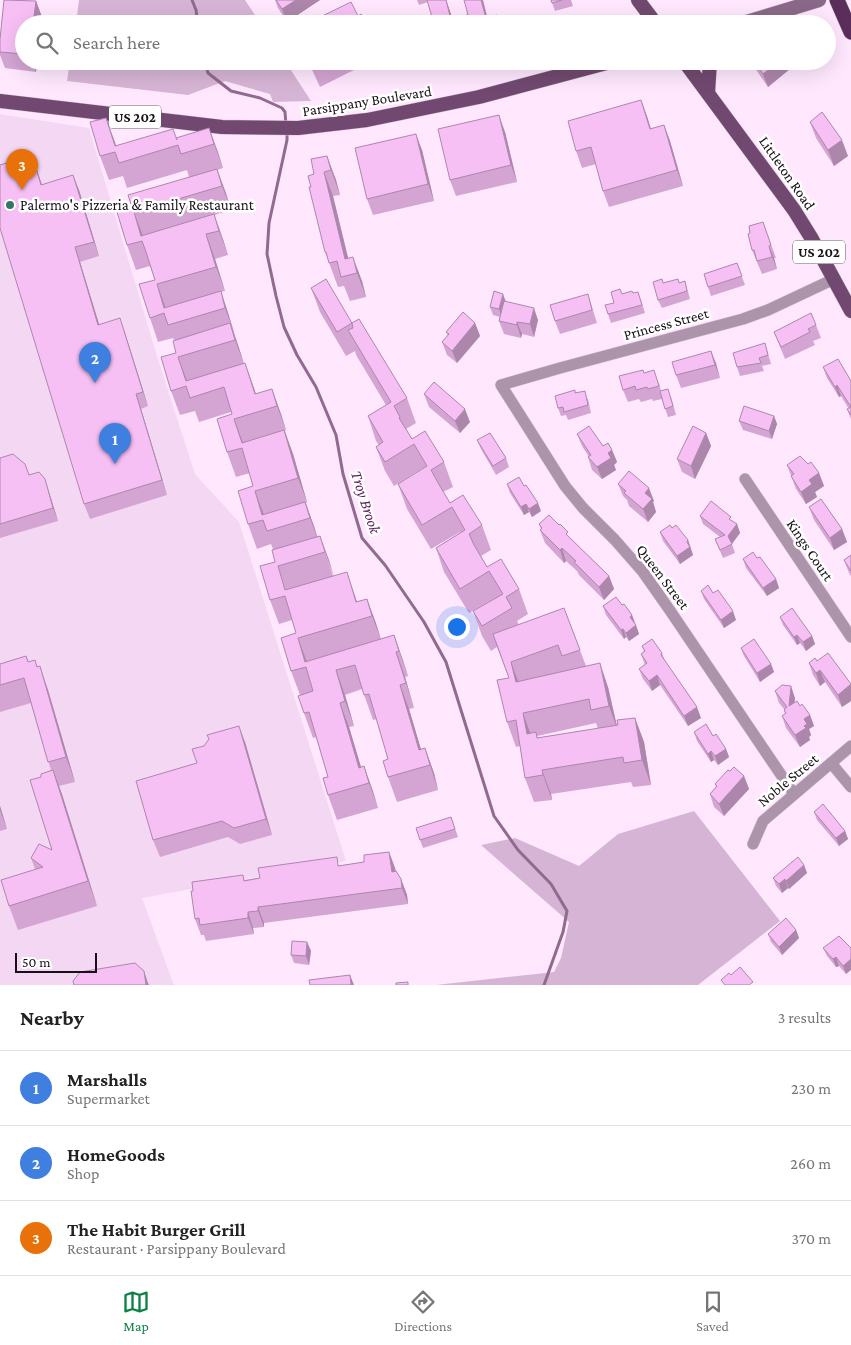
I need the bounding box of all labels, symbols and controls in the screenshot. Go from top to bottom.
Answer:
search box [15,15,836,70]
icon: search [33,29,61,57]
text: Search here [73,32,160,53]
street label: Parsippany Boulevard [301,83,433,120]
road number: US 202 [109,105,161,128]
street label: Littleton Road [756,133,818,213]
pin: 3 [6,149,38,190]
place label: Palermo's Pizzeria & Family Restaurant [20,197,255,214]
marker: Palermo's Pizzeria & Family Restaurant [4,199,16,211]
road number: US 202 [793,240,845,264]
street label: Princess Street [622,305,711,343]
pin: 2 [79,342,111,383]
pin: 1 [99,423,131,464]
water label: Troy Brook [347,468,384,537]
street label: Kings Court [783,516,837,585]
street label: Queen Street [633,541,693,613]
your location [444,614,470,640]
street label: Noble Street [755,750,822,810]
scale bar [15,950,98,973]
text: 50 m [22,954,50,970]
text: Nearby [20,1006,84,1030]
text: 3 results [778,1009,831,1026]
text: Marshalls [67,1069,147,1090]
text: 1 [33,1080,39,1097]
text: 230 m [791,1080,831,1097]
text: Supermarket [67,1090,150,1107]
text: HomeGoods [67,1144,165,1165]
text: 2 [32,1155,40,1172]
text: 260 m [790,1155,831,1172]
text: Shop [67,1165,99,1182]
text: The Habit Burger Grill [67,1219,246,1240]
text: 3 [32,1230,40,1247]
text: 370 m [792,1230,831,1247]
text: Restaurant · Parsippany Boulevard [67,1240,286,1257]
tab: Map [122,1288,150,1334]
tab: Directions [394,1288,452,1334]
tab: Saved [696,1288,729,1334]

